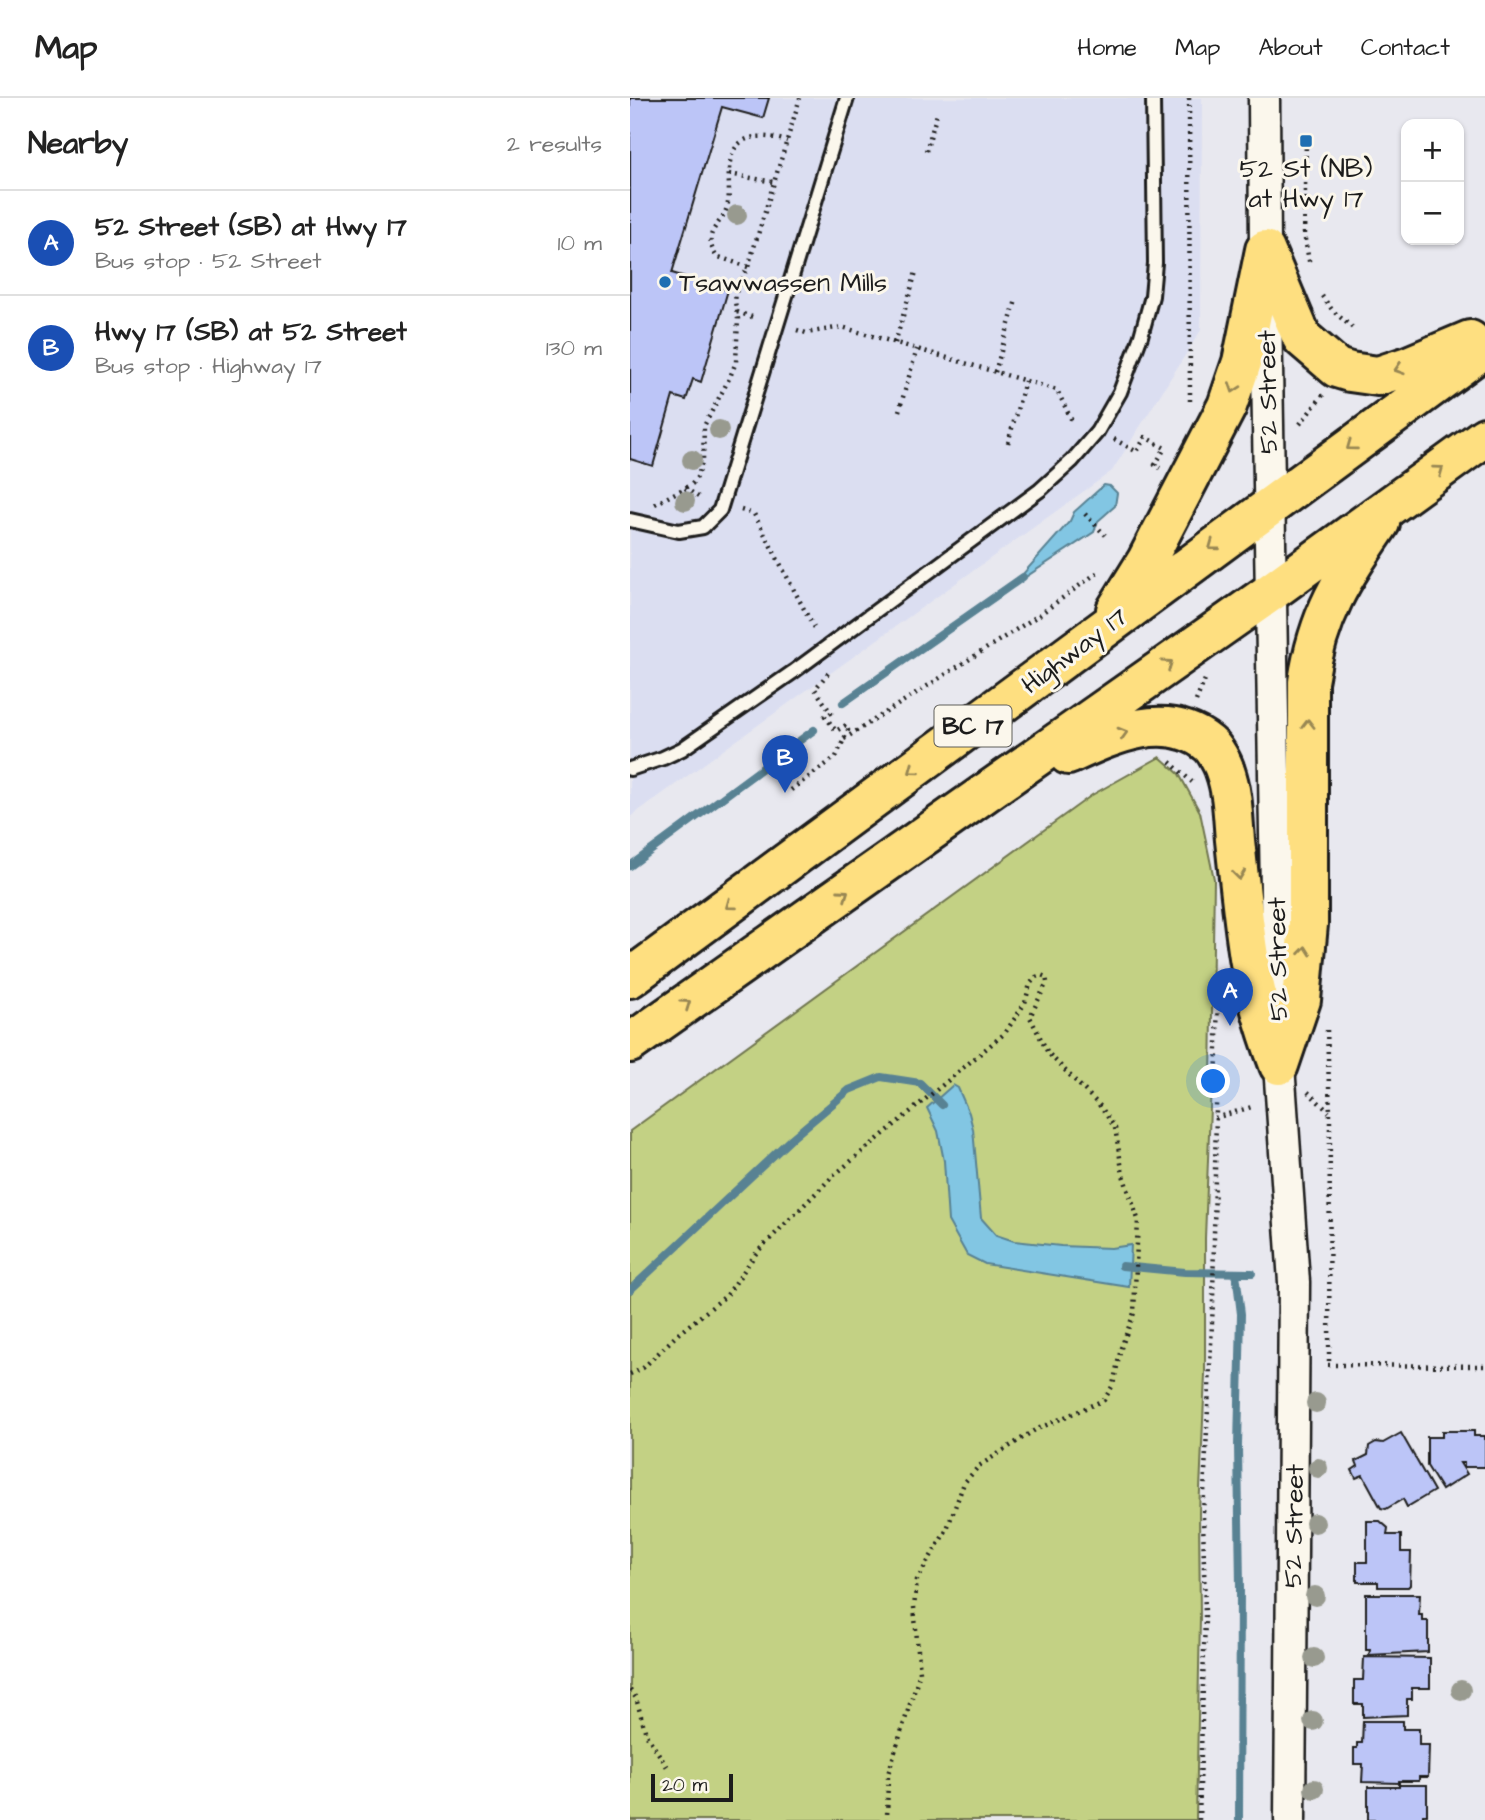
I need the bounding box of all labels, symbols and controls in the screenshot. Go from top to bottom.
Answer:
text: Map [35,25,97,71]
text: Home [1077,31,1137,65]
text: Map [1175,31,1220,65]
text: About [1258,31,1323,65]
text: Contact [1361,31,1450,65]
map controls [1401,119,1464,245]
button: + [1401,119,1464,182]
text: Nearby [28,123,128,165]
text: 2 results [507,128,602,160]
marker: 52 St (NB) at Hwy 17 [1298,133,1314,149]
place label: 52 St (NB) at Hwy 17 [1240,151,1373,219]
button: − [1401,182,1464,245]
text: 52 Street (SB) at Hwy 17 [95,209,407,245]
text: A [44,227,58,259]
text: 10 m [557,227,602,259]
text: Bus stop · 52 Street [95,245,322,277]
place label: Tsawwassen Mills [679,265,887,301]
marker: Tsawwassen Mills [657,274,673,290]
text: Hwy 17 (SB) at 52 Street [95,314,407,350]
street label: 52 Street [1249,329,1287,454]
text: B [43,332,59,364]
text: 130 m [546,332,602,364]
text: Bus stop · Highway 17 [95,350,322,382]
one-way arrow [1394,361,1406,375]
one-way arrow [1228,381,1242,393]
one-way arrow [1346,438,1359,451]
one-way arrow [1431,466,1444,479]
one-way arrow [1208,538,1221,551]
street label: Highway 17 [1014,599,1136,704]
one-way arrow [1160,660,1173,672]
road number: BC 17 [934,706,1012,746]
one-way arrow [1300,718,1316,729]
one-way arrow [1117,726,1129,741]
pin: B [762,735,808,793]
one-way arrow [908,762,921,774]
one-way arrow [1232,870,1247,881]
one-way arrow [836,890,849,902]
street label: 52 Street [1259,896,1297,1021]
one-way arrow [725,897,738,909]
one-way arrow [1298,946,1313,957]
pin: A [1207,968,1253,1026]
one-way arrow [678,1000,691,1012]
your location [1196,1064,1230,1098]
street label: 52 Street [1275,1463,1313,1588]
scale bar [651,1771,733,1803]
text: 20 m [662,1772,707,1799]

